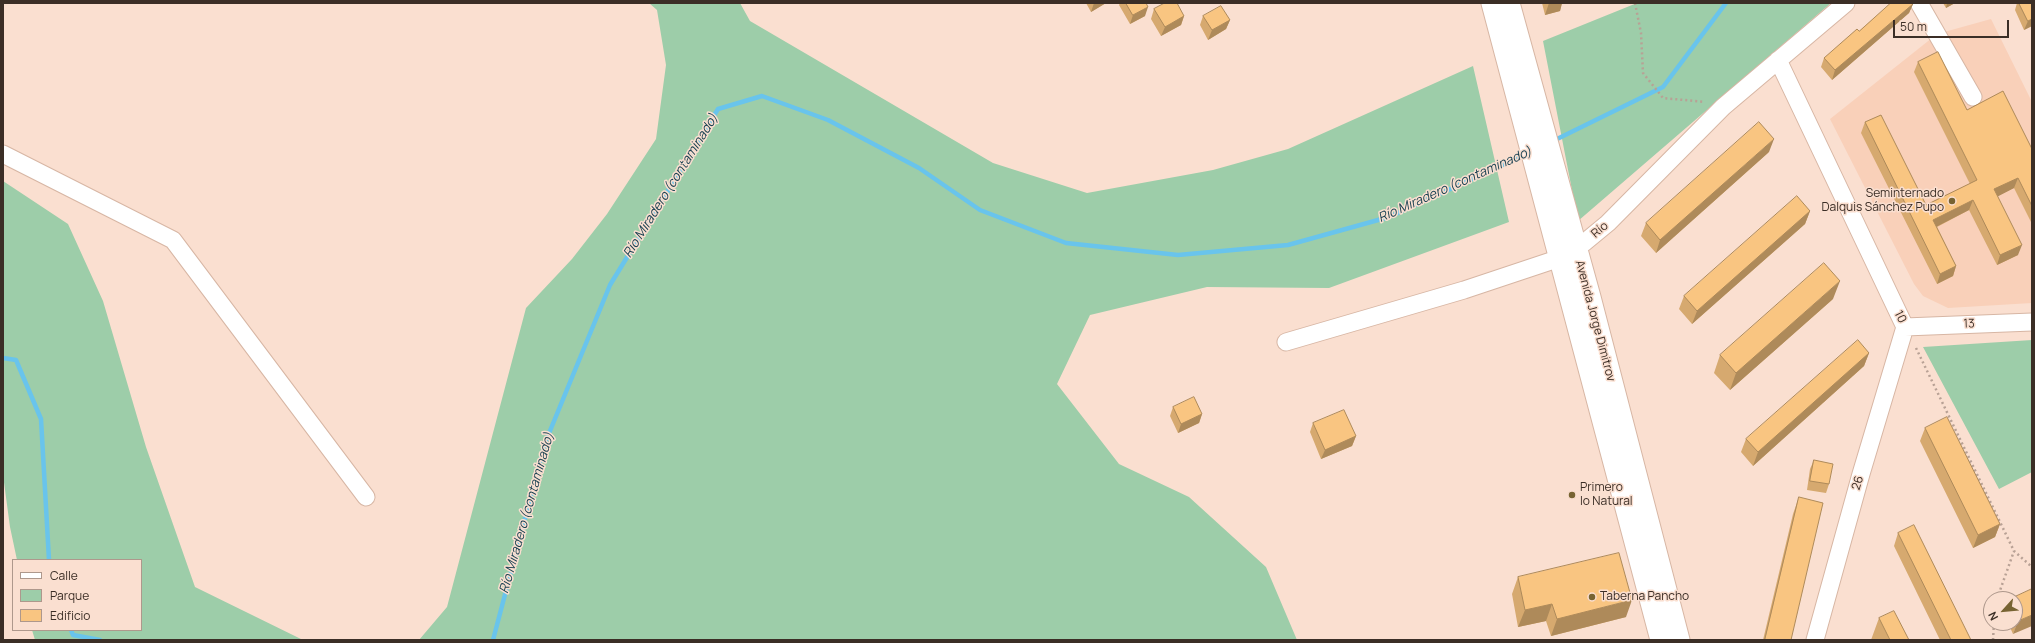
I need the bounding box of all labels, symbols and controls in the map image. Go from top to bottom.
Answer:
scale bar [1895,12,2011,38]
text: 50 m [1900,18,1927,35]
water label: Río Miradero (contaminado) [620,111,722,261]
water label: Río Miradero (contaminado) [1376,144,1534,226]
place label: Seminternado Dalquis Sánchez Pupo [1821,187,1944,215]
marker: Seminternado Dalquis Sánchez Pupo [1947,196,1957,206]
street label: Río [1589,219,1611,241]
street label: Avenida Jorge Dimitrov [1572,259,1618,383]
street label: 10 [1891,308,1909,326]
street label: 13 [1963,317,1975,331]
water label: Río Miradero (contaminado) [497,431,557,595]
street label: 26 [1849,474,1867,492]
place label: Primero lo Natural [1580,481,1633,509]
marker: Primero lo Natural [1567,490,1577,500]
legend [12,559,142,631]
text: Calle [50,567,78,584]
text: Parque [50,587,89,604]
place label: Taberna Pancho [1600,590,1689,604]
north arrow [1983,591,2023,631]
marker: Taberna Pancho [1587,592,1597,602]
text: Edificio [50,607,90,624]
text: N [1984,609,2001,623]

